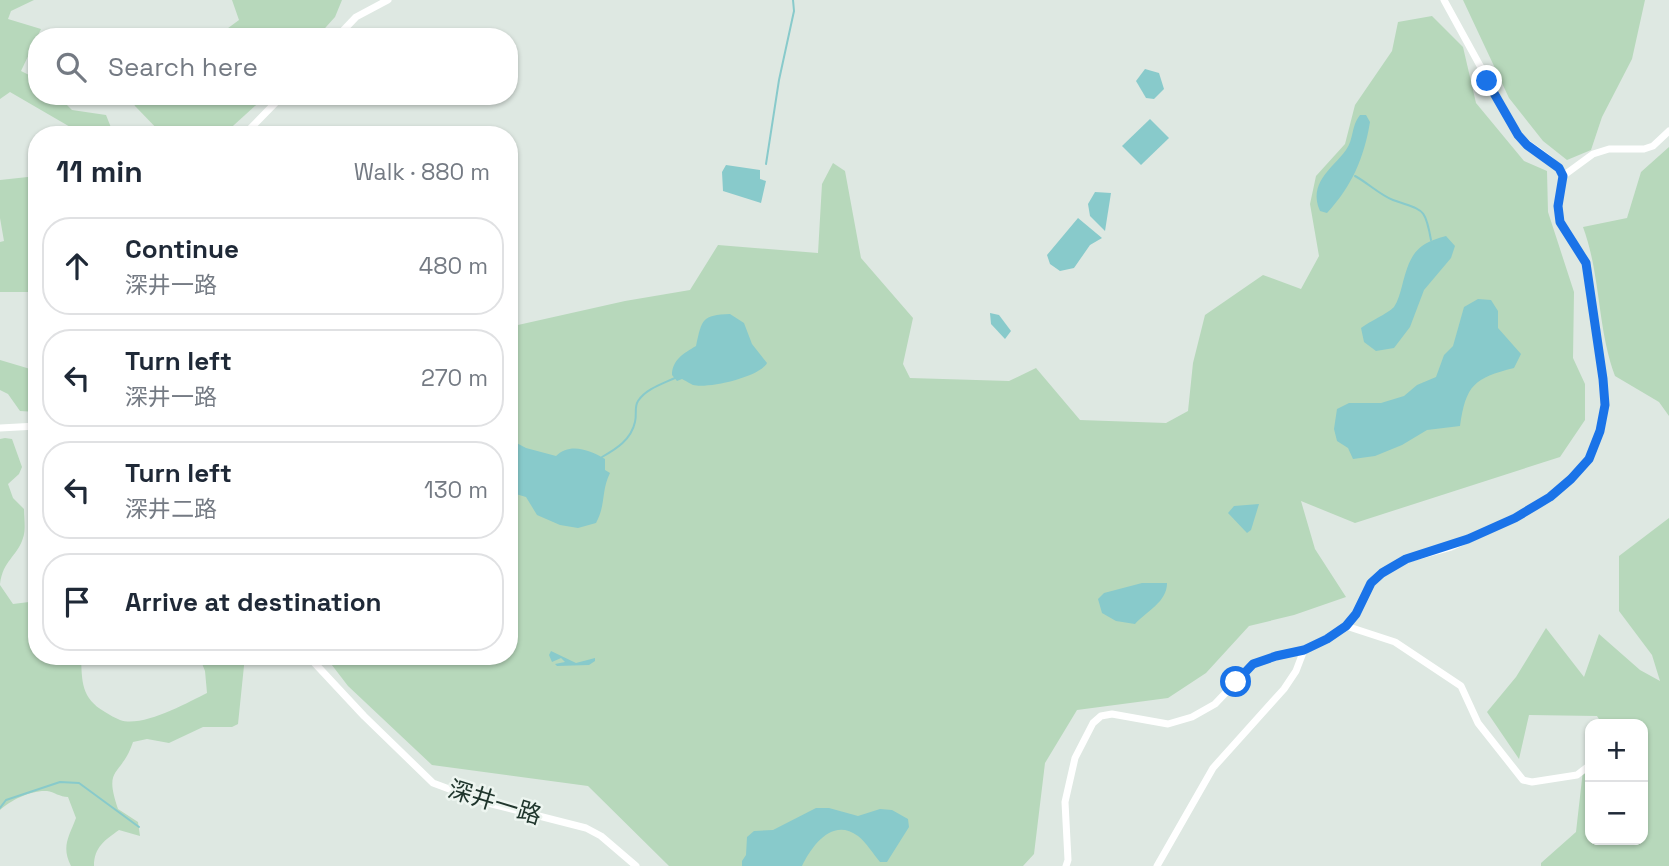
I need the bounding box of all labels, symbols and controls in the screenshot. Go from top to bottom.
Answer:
search box [28,28,518,105]
icon: search [52,48,90,86]
text: Search here [108,50,258,84]
route end [1471,65,1502,96]
text: 11 min [56,152,143,191]
text: Walk · 880 m [354,157,490,187]
text: Continue [125,232,239,266]
icon: ahead [58,247,96,285]
text: 480 m [419,251,488,281]
text: 深井一路 [125,270,217,300]
text: Turn left [125,344,232,378]
icon: left [58,359,96,397]
text: 270 m [421,363,488,393]
text: 深井一路 [125,382,217,412]
text: Turn left [125,456,232,490]
icon: left [58,471,96,509]
text: 130 m [424,475,488,505]
text: 深井二路 [125,494,217,524]
icon: arrive [58,583,96,621]
text: Arrive at destination [125,585,382,619]
route start [1220,666,1251,697]
map controls [1585,719,1648,845]
button: + [1585,719,1648,782]
street label: 深井一路 [445,773,545,831]
button: − [1585,782,1648,845]

